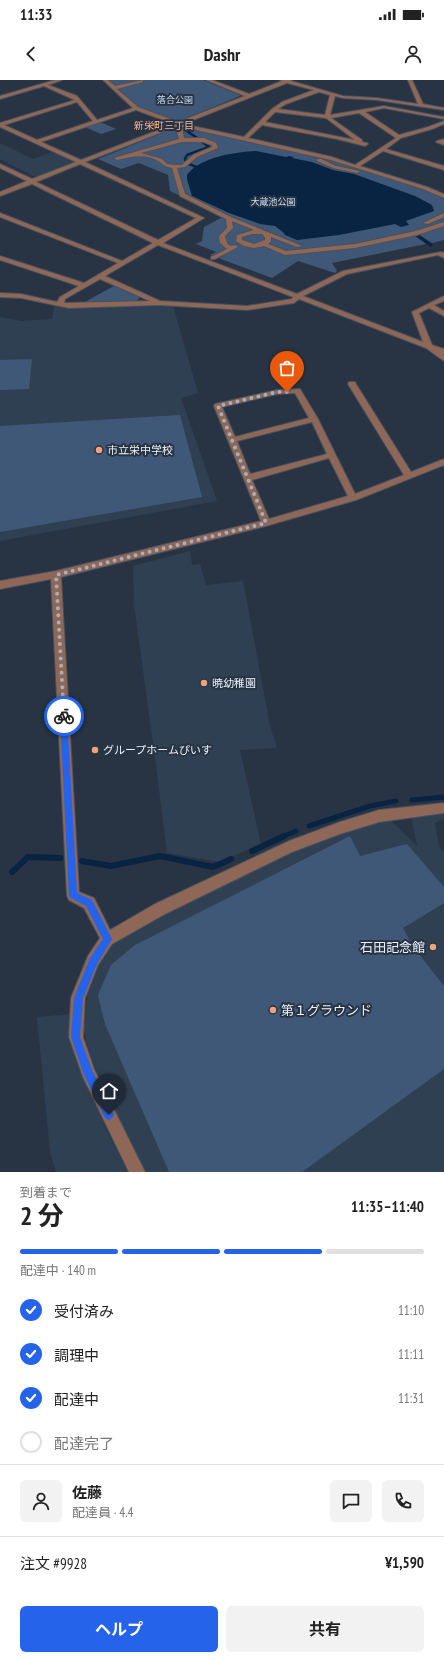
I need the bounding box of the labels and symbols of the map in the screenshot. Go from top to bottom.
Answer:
park label: 落合公園 [157,94,193,105]
district label: 新栄町三丁目 [134,119,194,132]
park label: 大蔵池公園 [250,196,296,207]
pin [270,351,304,392]
place label: 市立栄中学校 [107,443,173,457]
marker: 市立栄中学校 [94,445,104,455]
place label: 暁幼稚園 [212,676,256,690]
marker: 暁幼稚園 [199,678,209,688]
courier [44,696,84,736]
place label: グループホームぴいす [103,743,212,757]
marker: グループホームぴいす [90,745,100,755]
place label: 石田記念館 [360,939,425,956]
marker: 石田記念館 [428,942,438,952]
place label: 第１グラウンド [281,1002,372,1019]
marker: 第１グラウンド [268,1005,278,1015]
pin [92,1074,126,1115]

